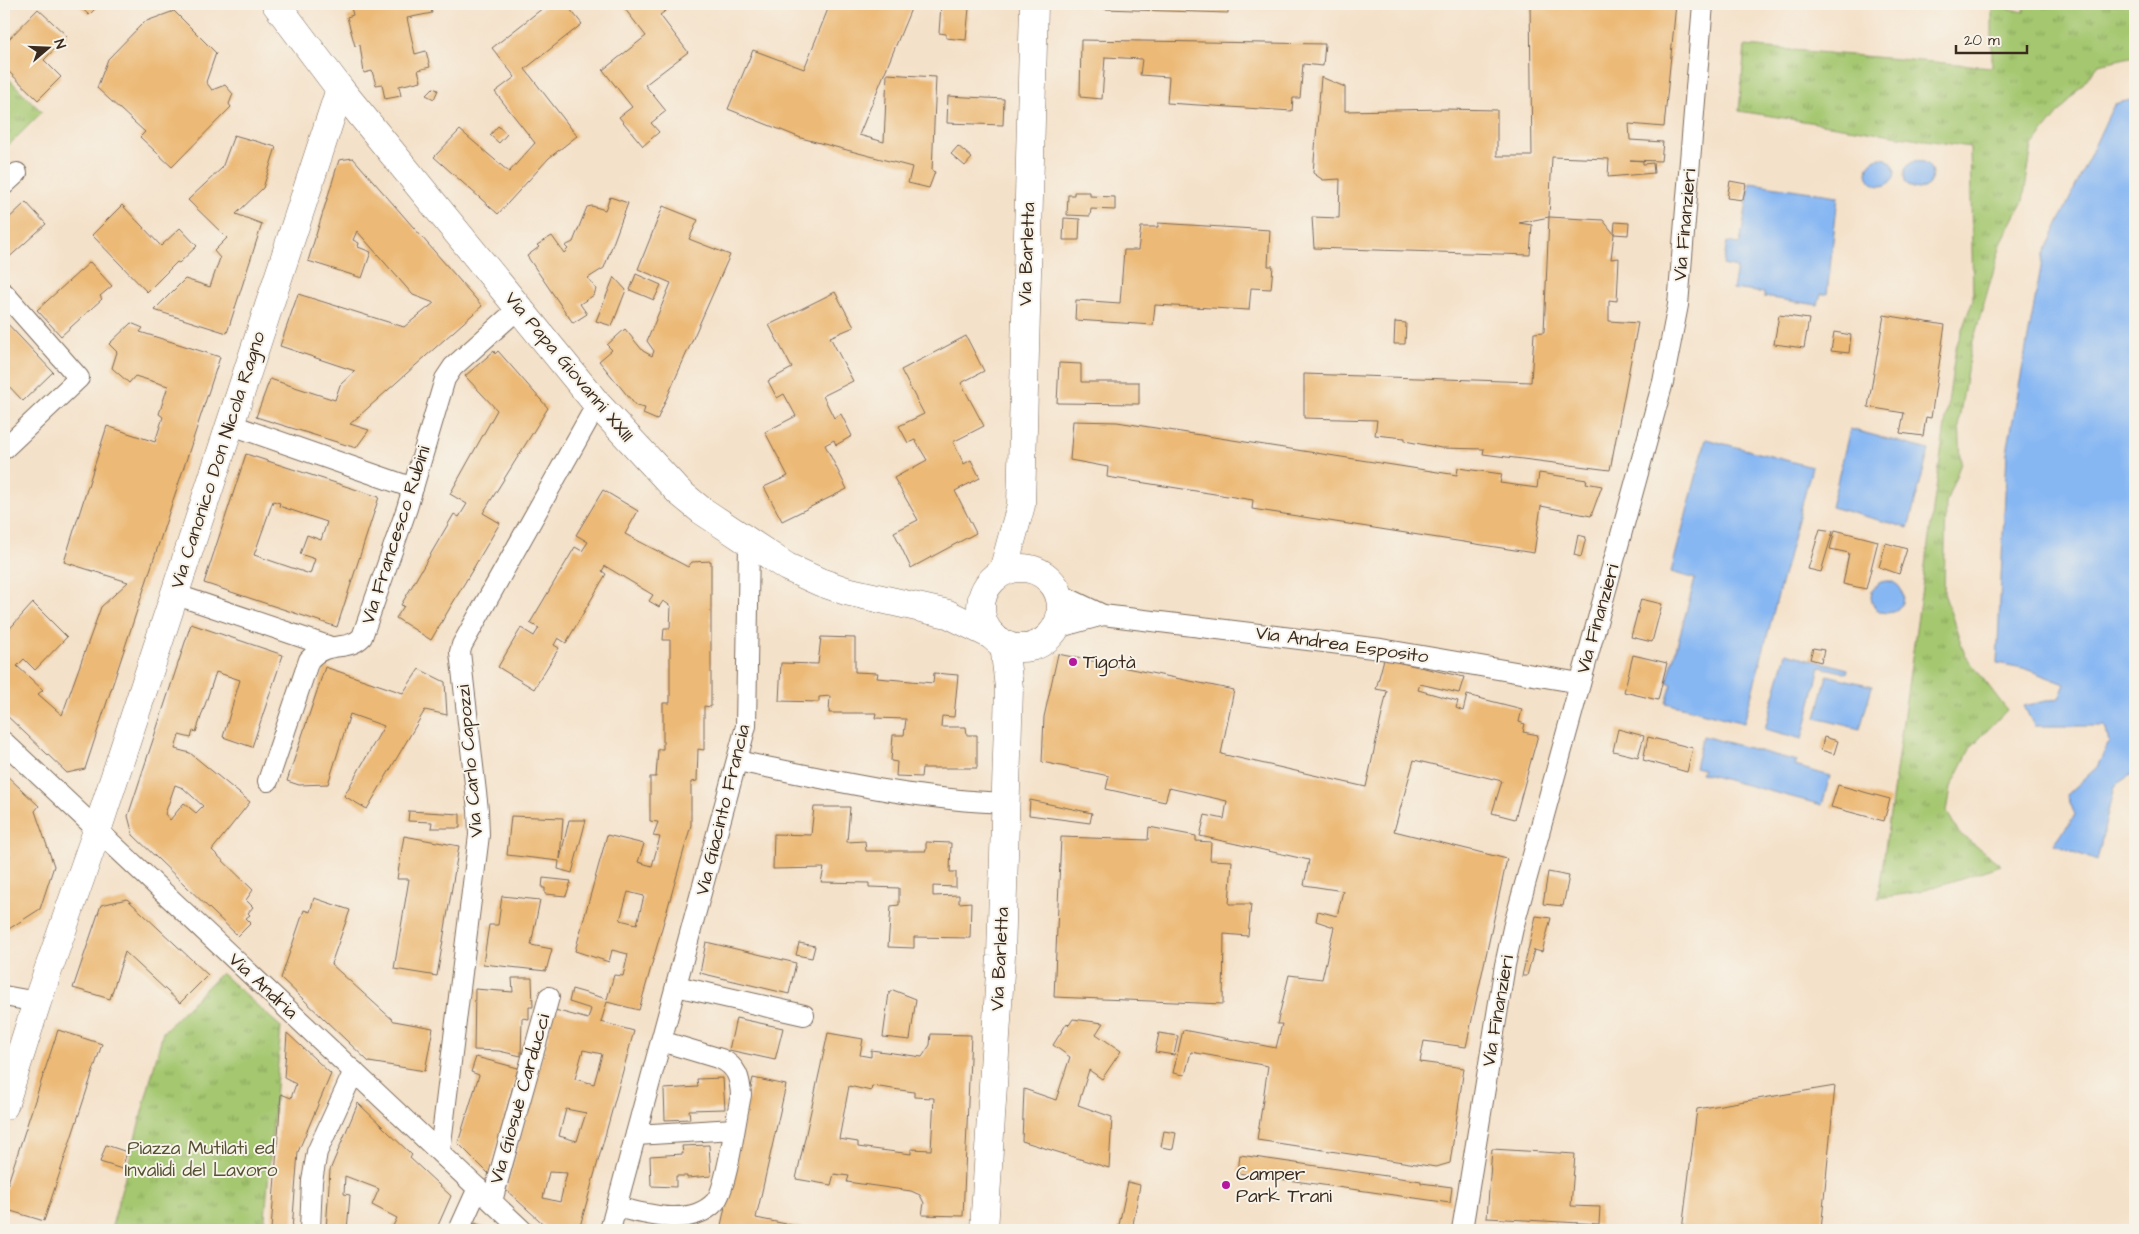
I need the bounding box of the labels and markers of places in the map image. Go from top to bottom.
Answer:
place label: Tigotà [1083,649,1136,677]
marker: Tigotà [1067,656,1079,668]
place label: Camper Park Trani [1236,1161,1332,1210]
marker: Camper Park Trani [1220,1179,1232,1191]

